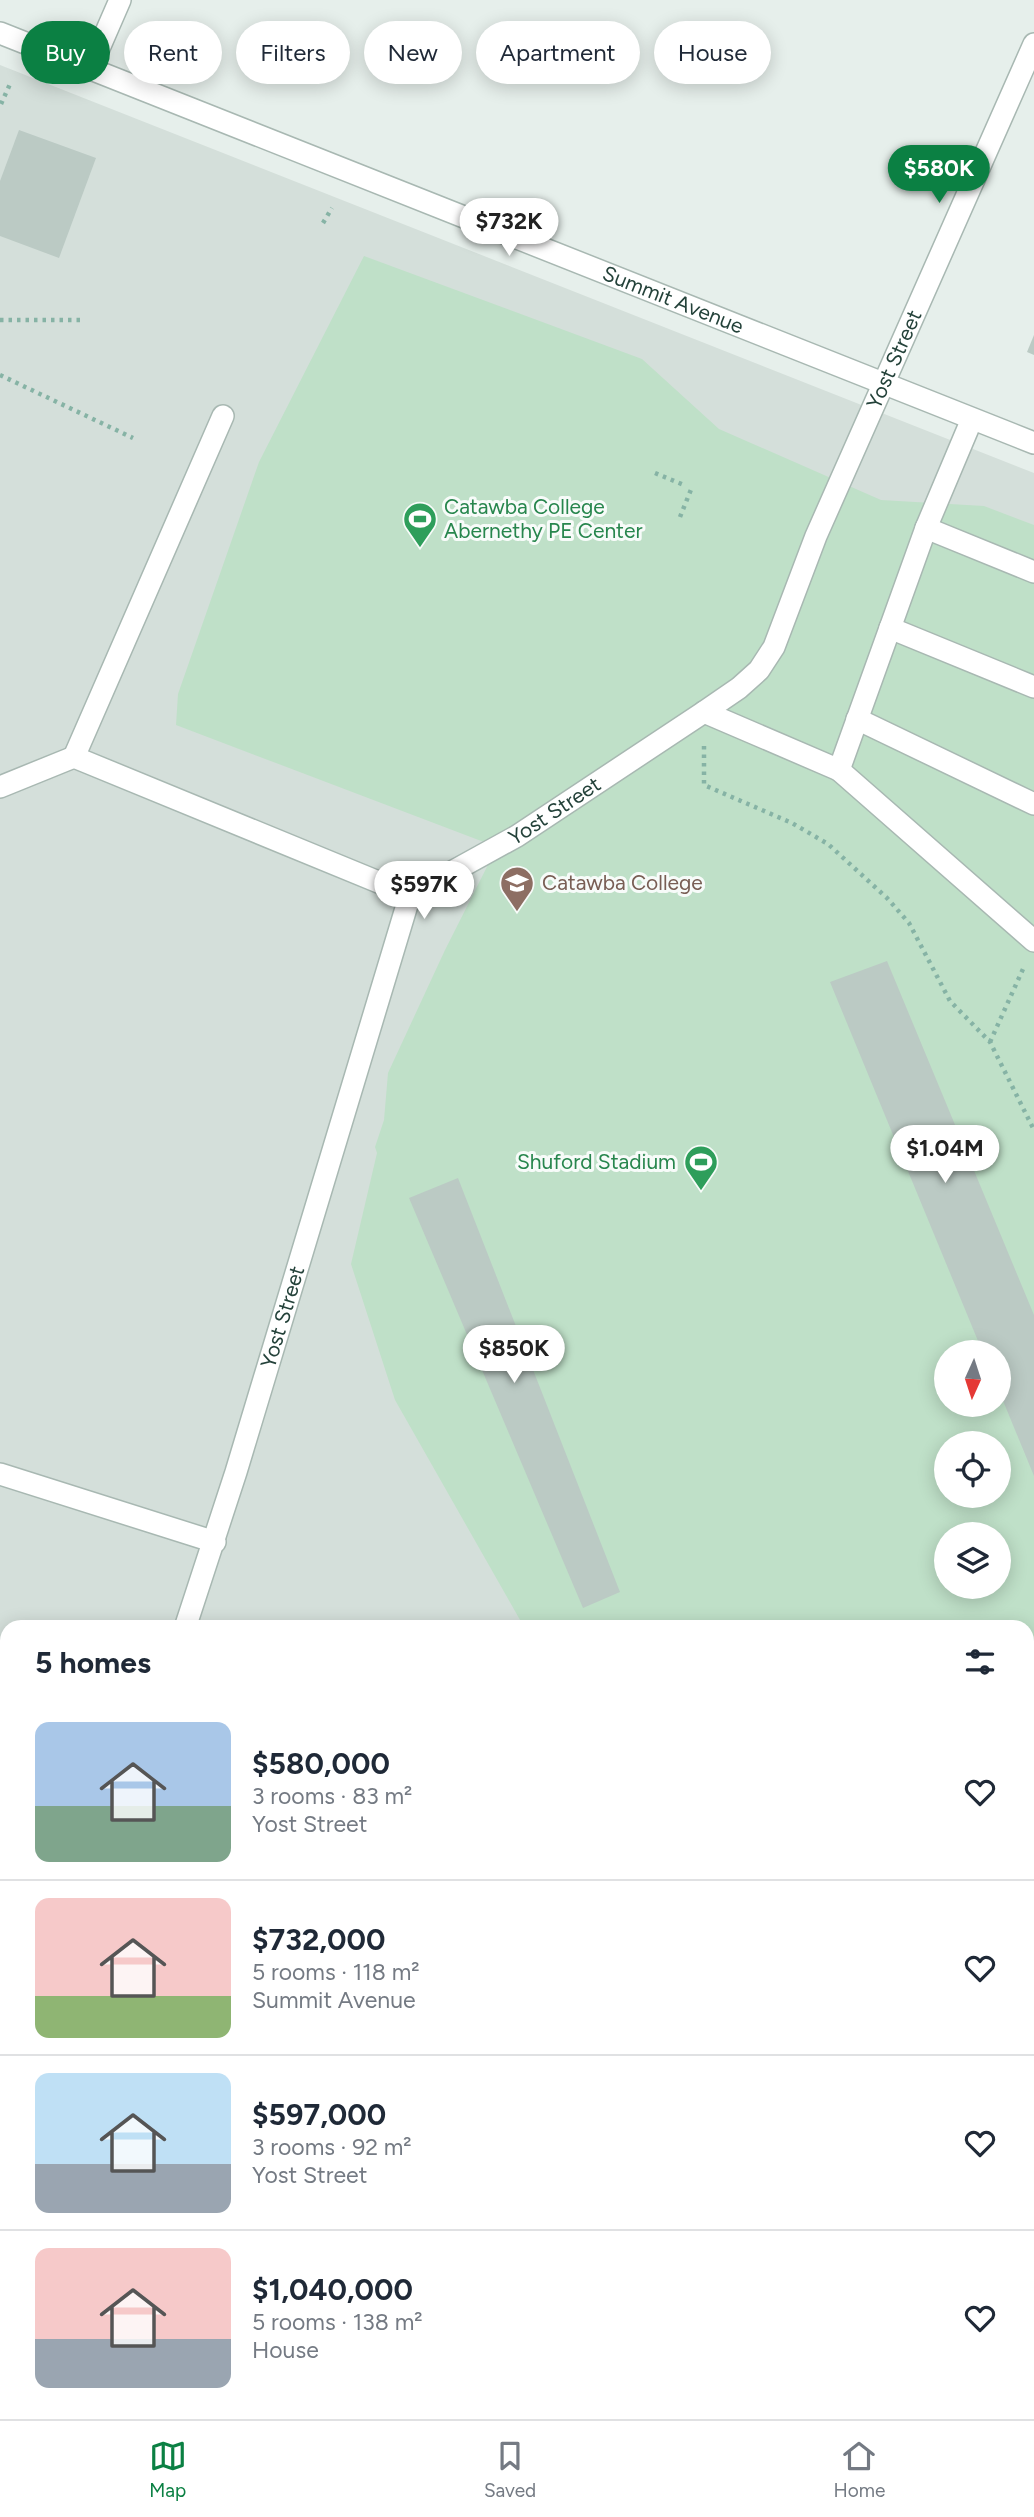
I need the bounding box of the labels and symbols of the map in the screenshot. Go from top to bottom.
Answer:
pin: $580K [890,146,988,205]
pin: $732K [460,198,558,258]
street label: Summit Avenue [599,260,747,339]
street label: Yost Street [861,306,927,412]
place label: Catawba College Abernethy PE Center [444,494,643,543]
sports icon: Catawba College Abernethy PE Center [401,500,439,549]
street label: Yost Street [504,771,605,850]
pin: $597K [375,862,473,921]
school or university icon: Catawba College [498,864,536,913]
place label: Catawba College [542,870,703,895]
pin: $1.04M [888,1126,1002,1185]
sports icon: Shuford Stadium [682,1143,720,1192]
place label: Shuford Stadium [517,1149,676,1174]
street label: Yost Street [255,1263,309,1371]
pin: $850K [465,1326,563,1385]
north arrow [934,1340,1012,1418]

